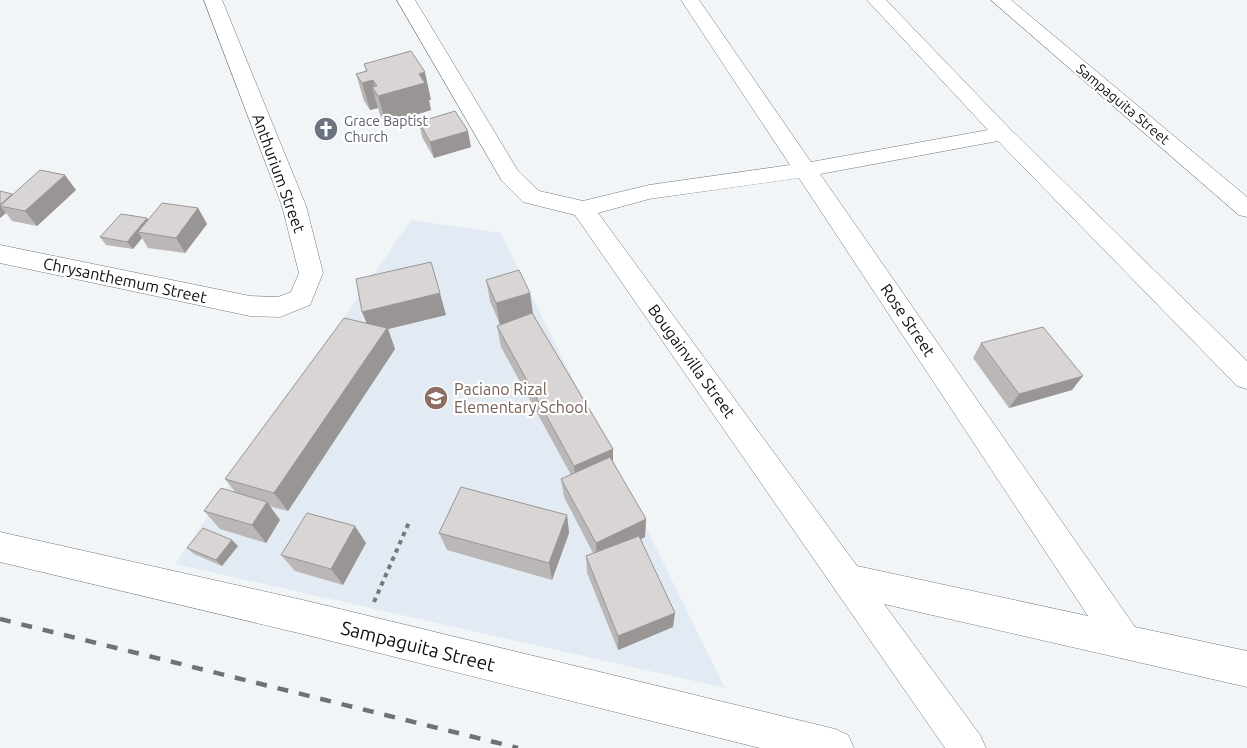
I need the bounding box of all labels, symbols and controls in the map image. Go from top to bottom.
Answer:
street label: Sampaguita Street [1073,60,1173,148]
street label: Anthurium Street [249,111,309,236]
place label: Grace Baptist Church [344,113,428,145]
church icon: Grace Baptist Church [313,116,339,142]
street label: Chrysanthemum Street [42,254,209,306]
street label: Rose Street [877,280,939,360]
street label: Bougainvilla Street [645,301,740,422]
place label: Paciano Rizal Elementary School [454,380,588,416]
school or university icon: Paciano Rizal Elementary School [423,385,449,411]
street label: Sampaguita Street [339,616,498,676]

